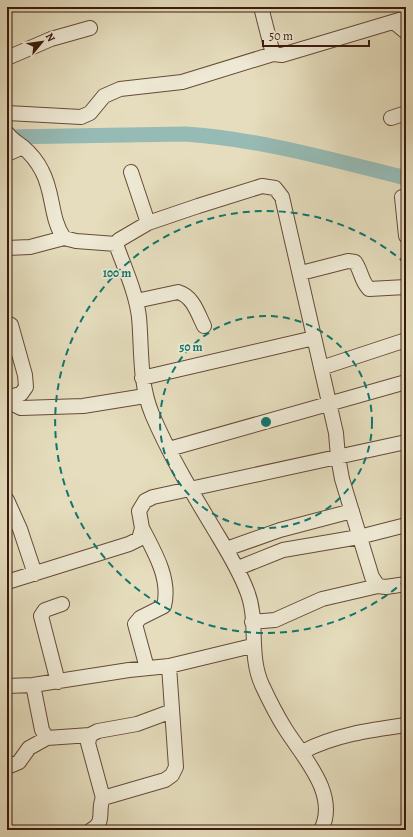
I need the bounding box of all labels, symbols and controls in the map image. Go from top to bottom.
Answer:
north arrow [22,22,62,62]
scale bar [263,22,369,48]
text: 50 m [269,28,293,44]
text: N [42,30,59,45]
text: 100 m [103,265,131,281]
text: 50 m [179,339,203,355]
centre of rings [259,415,273,429]

